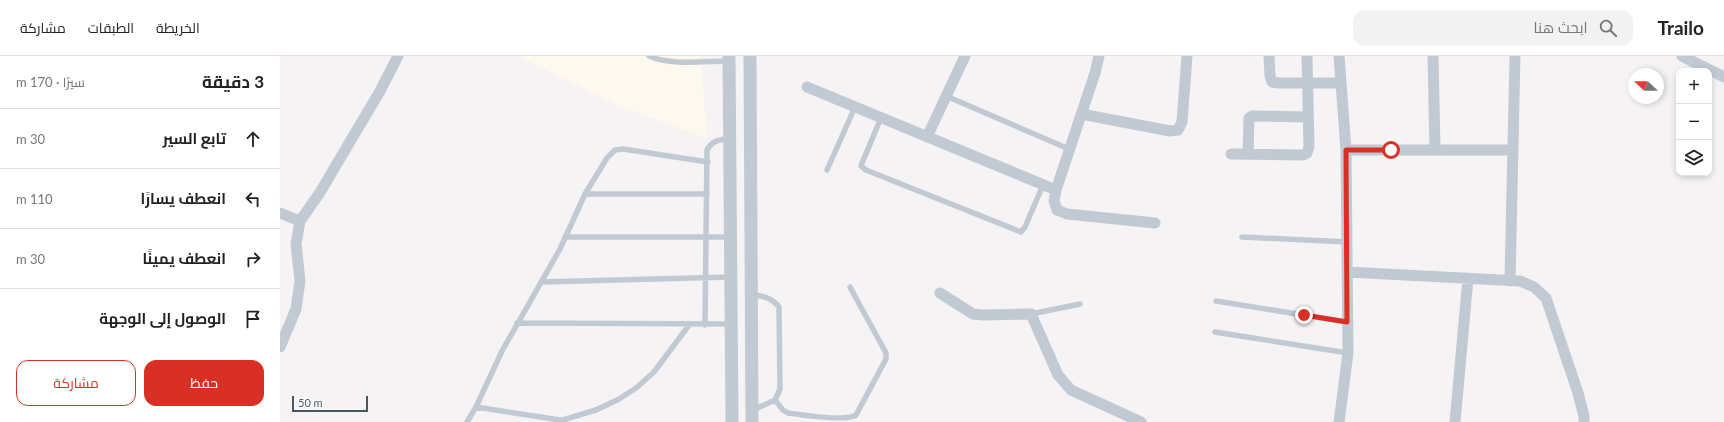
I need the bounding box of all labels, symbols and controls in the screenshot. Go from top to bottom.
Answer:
search box [1353,10,1633,46]
text: Trailo [1657,16,1704,39]
icon: search [1597,17,1619,39]
text: ابحث هنا [1533,18,1587,36]
text: مشاركة [20,19,66,36]
text: الطبقات [88,19,134,36]
text: الخريطة [156,19,200,36]
north arrow [1628,68,1664,104]
map controls [1676,68,1712,176]
button: + [1676,68,1712,104]
text: 3 دقيقة [202,71,264,92]
text: سيرًا · 170 m [16,74,85,90]
button: − [1676,104,1712,140]
icon: ahead [242,128,264,150]
text: تابع السير [163,129,226,147]
text: 30 m [16,131,45,147]
button: layers [1676,140,1712,176]
route start [1382,141,1400,159]
icon: left [242,188,264,210]
text: انعطف يسارًا [141,189,226,207]
text: 110 m [16,191,53,207]
icon: right [242,248,264,270]
text: انعطف يمينًا [142,249,226,267]
text: 30 m [16,251,45,267]
route end [1295,306,1313,324]
icon: arrive [242,308,264,330]
text: الوصول إلى الوجهة [99,309,226,327]
button: مشاركة [16,360,136,406]
button: حفظ [144,360,264,406]
scale bar [292,394,368,413]
text: 50 m [298,396,323,409]

